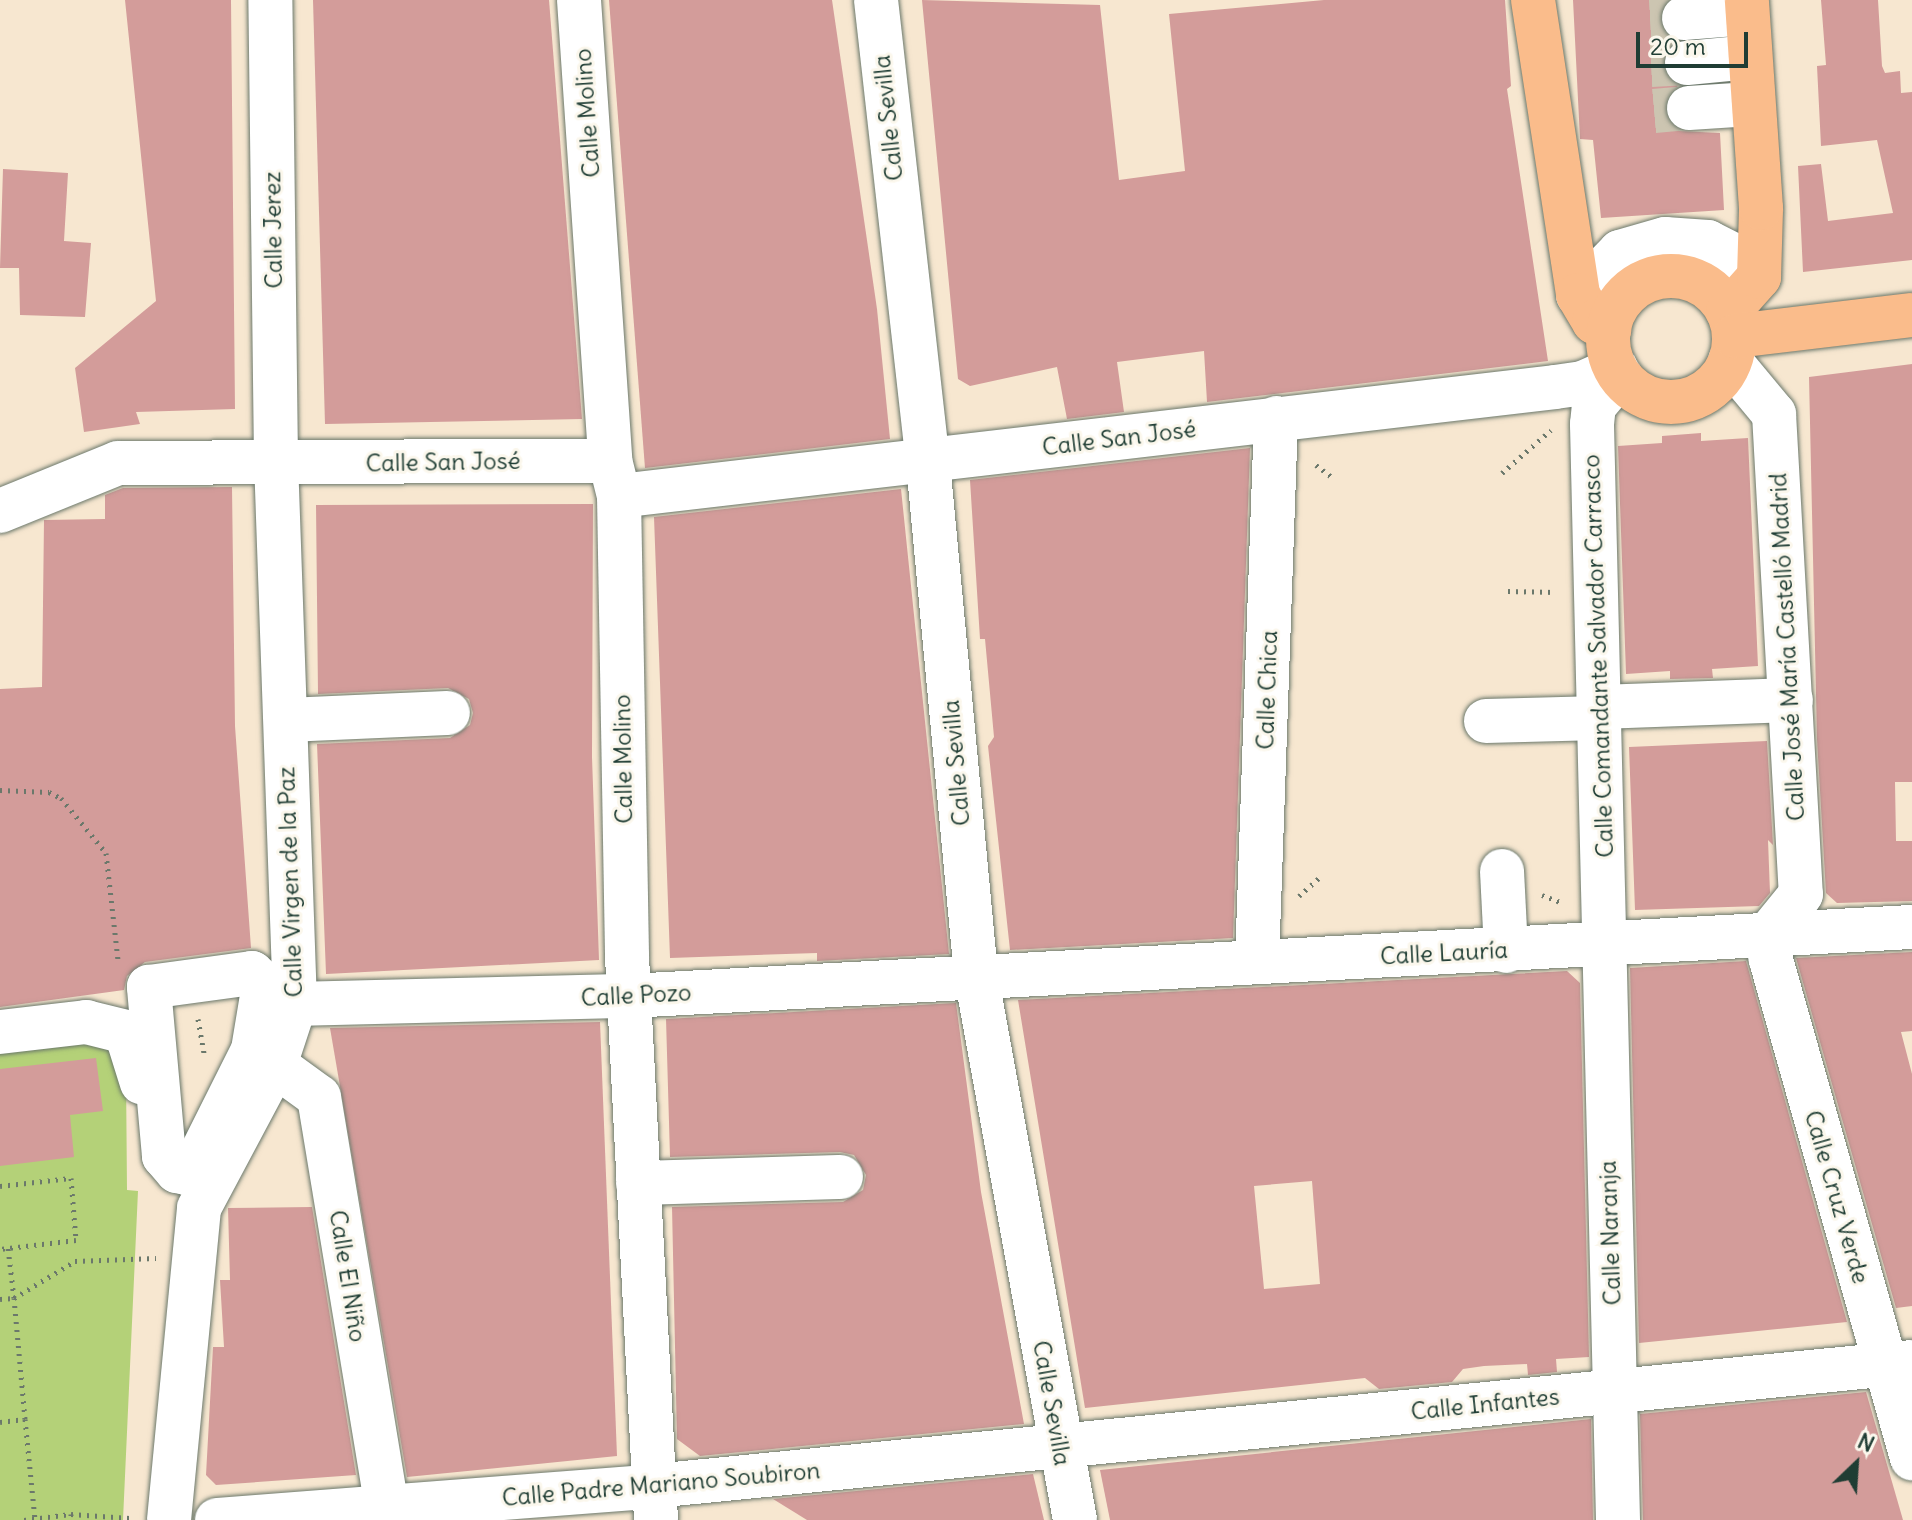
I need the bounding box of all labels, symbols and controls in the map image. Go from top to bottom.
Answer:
scale bar [1640,16,1752,66]
text: 20 m [1650,31,1706,61]
street label: Calle Molino [568,47,606,179]
street label: Calle Sevilla [867,54,909,182]
street label: Calle Jerez [258,171,288,289]
street label: Calle San José [1040,414,1198,462]
street label: Calle San José [365,446,521,478]
street label: Calle Comandante Salvador Carrasco [1577,454,1619,858]
street label: Calle José María Castelló Madrid [1763,472,1811,822]
street label: Calle Chica [1251,630,1283,750]
street label: Calle Molino [607,694,639,824]
street label: Calle Sevilla [936,699,976,827]
street label: Calle Virgen de la Paz [272,766,308,998]
street label: Calle Lauría [1379,935,1509,971]
street label: Calle Pozo [580,978,692,1012]
street label: Calle Cruz Verde [1799,1107,1875,1287]
street label: Calle Naranja [1593,1160,1627,1306]
street label: Calle El Niño [323,1208,373,1344]
street label: Calle Sevilla [1027,1338,1077,1468]
street label: Calle Infantes [1409,1382,1561,1426]
north arrow [1816,1424,1896,1504]
text: N [1853,1426,1879,1458]
street label: Calle Padre Mariano Soubiron [501,1456,821,1512]

